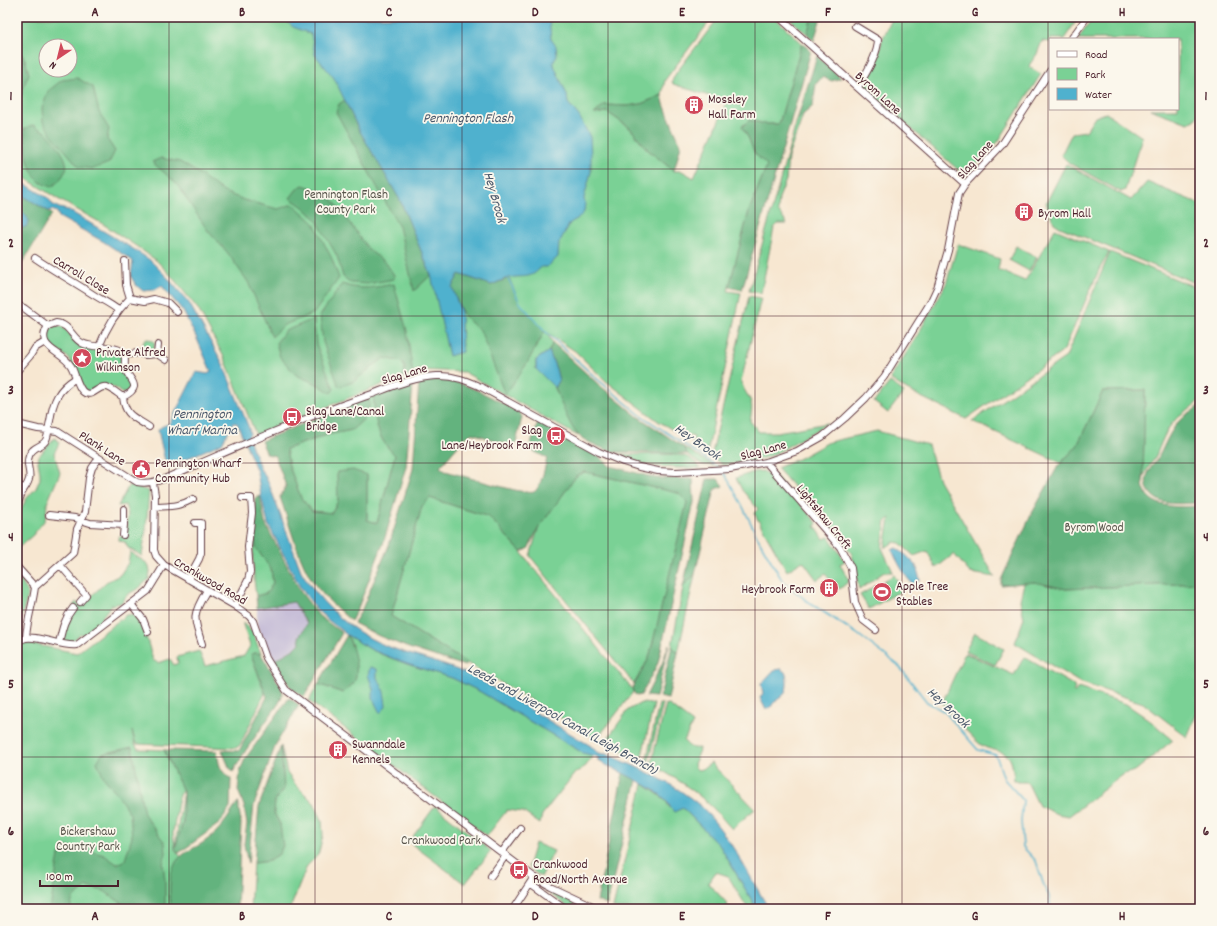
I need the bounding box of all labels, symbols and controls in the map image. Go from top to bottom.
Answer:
text: A [91,4,99,23]
text: B [239,4,245,23]
text: C [386,4,393,23]
text: D [532,4,539,23]
text: E [679,4,686,23]
text: F [825,4,831,23]
text: G [972,4,979,23]
text: H [1119,4,1126,23]
north arrow [38,38,78,78]
legend [1049,38,1179,110]
text: Road [1085,47,1107,64]
text: N [46,56,60,73]
text: Park [1085,67,1106,84]
street label: Byrom Lane [850,68,905,120]
text: Water [1085,87,1112,104]
text: 1 [10,88,13,107]
text: 1 [1205,88,1208,107]
place label: Mossley Hall Farm [708,91,756,125]
building icon: Mossley Hall Farm [683,94,705,116]
water label: Pennington Flash [423,109,514,129]
street label: Slag Lane [953,137,999,184]
water label: Hey Brook [477,170,511,227]
park label: Pennington Flash County Park [304,186,388,220]
building icon: Byrom Hall [1013,201,1035,223]
place label: Byrom Hall [1038,205,1091,224]
text: 2 [8,235,14,254]
text: 2 [1203,235,1209,254]
street label: Carroll Close [49,252,113,301]
place label: Private Alfred Wilkinson [96,344,166,378]
place icon: Private Alfred Wilkinson [71,347,93,369]
street label: Slag Lane [380,360,430,391]
text: 3 [8,382,14,401]
text: 3 [1203,382,1209,401]
place label: Slag Lane/Canal Bridge [306,403,384,437]
water label: Pennington Wharf Marina [167,405,238,441]
bus stop icon: Slag Lane/Canal Bridge [281,406,303,428]
water label: Hey Brook [670,419,725,467]
place label: Slag Lane/Heybrook Farm [442,422,542,456]
bus stop icon: Slag Lane/Heybrook Farm [545,425,567,447]
street label: Plank Lane [74,427,129,472]
street label: Slag Lane [739,436,789,467]
place label: Pennington Wharf Community Hub [155,455,242,489]
public building icon: Pennington Wharf Community Hub [130,458,152,480]
street label: Lightshaw Croft [791,481,856,555]
park label: Byrom Wood [1064,519,1124,538]
text: 4 [8,529,14,548]
text: 4 [1203,529,1209,548]
street label: Crankwood Road [169,553,250,611]
building icon: Heybrook Farm [818,577,840,599]
place label: Apple Tree Stables [896,578,949,612]
place label: Heybrook Farm [741,581,815,600]
sports icon: Apple Tree Stables [871,581,893,603]
water label: Leeds and Liverpool Canal (Leigh Branch) [463,659,662,781]
text: 5 [8,676,14,695]
text: 5 [1203,676,1209,695]
water label: Hey Brook [922,683,974,734]
place label: Swanndale Kennels [352,736,406,770]
building icon: Swanndale Kennels [327,739,349,761]
text: 6 [8,823,15,842]
park label: Bickershaw Country Park [56,823,120,857]
text: 6 [1203,823,1210,842]
park label: Crankwood Park [401,832,481,851]
place label: Crankwood Road/North Avenue [533,856,628,890]
bus stop icon: Crankwood Road/North Avenue [508,859,530,881]
scale bar [40,862,118,888]
text: 100 m [46,869,73,886]
text: A [91,908,99,926]
text: B [239,908,245,926]
text: C [386,908,393,926]
text: D [532,908,539,926]
text: E [679,908,686,926]
text: F [825,908,831,926]
text: G [972,908,979,926]
text: H [1119,908,1126,926]

